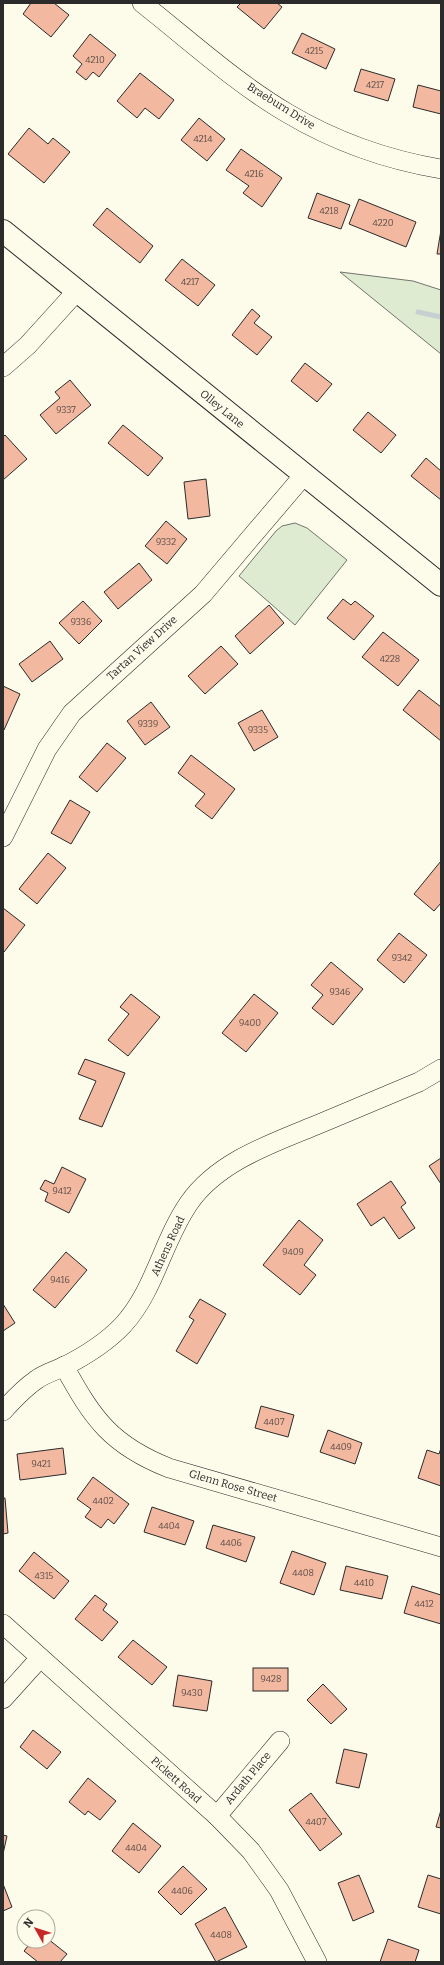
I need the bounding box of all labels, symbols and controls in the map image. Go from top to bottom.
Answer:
house number: 4215 [305,46,323,56]
house number: 4210 [85,55,105,65]
street label: Braeburn Drive [245,80,317,132]
house number: 4217 [366,80,385,90]
house number: 4214 [193,134,213,144]
house number: 4216 [244,169,264,179]
house number: 4218 [319,206,339,216]
house number: 4220 [373,218,394,228]
house number: 4217 [181,277,200,287]
street label: Olley Lane [197,387,247,431]
house number: 9337 [56,405,76,415]
house number: 9332 [156,537,176,547]
street label: Tartan View Drive [104,613,180,683]
house number: 9336 [71,617,91,627]
house number: 4228 [380,654,400,664]
house number: 9339 [138,719,158,729]
house number: 9335 [248,725,268,735]
house number: 9342 [392,953,412,963]
house number: 9346 [330,987,350,997]
house number: 9400 [239,1018,261,1028]
house number: 9412 [52,1186,72,1196]
street label: Athens Road [148,1214,188,1278]
house number: 9409 [282,1247,304,1257]
house number: 9416 [50,1275,70,1285]
house number: 4407 [264,1417,285,1427]
house number: 4409 [330,1442,352,1452]
house number: 9421 [31,1459,51,1469]
street label: Glenn Rose Street [187,1467,279,1505]
house number: 4402 [92,1496,114,1506]
house number: 4404 [158,1521,181,1531]
house number: 4406 [220,1538,242,1548]
house number: 4408 [292,1568,314,1578]
house number: 4315 [35,1571,54,1581]
house number: 4410 [354,1578,374,1588]
house number: 4412 [414,1599,434,1609]
house number: 9428 [261,1674,281,1684]
house number: 9430 [181,1688,203,1698]
street label: Ardath Place [222,1749,274,1807]
street label: Pickett Road [148,1754,204,1806]
house number: 4407 [306,1817,327,1827]
house number: 4404 [125,1843,148,1853]
house number: 4406 [171,1886,193,1896]
north arrow [16,1909,56,1949]
text: N [21,1915,37,1930]
house number: 4408 [210,1930,232,1940]

